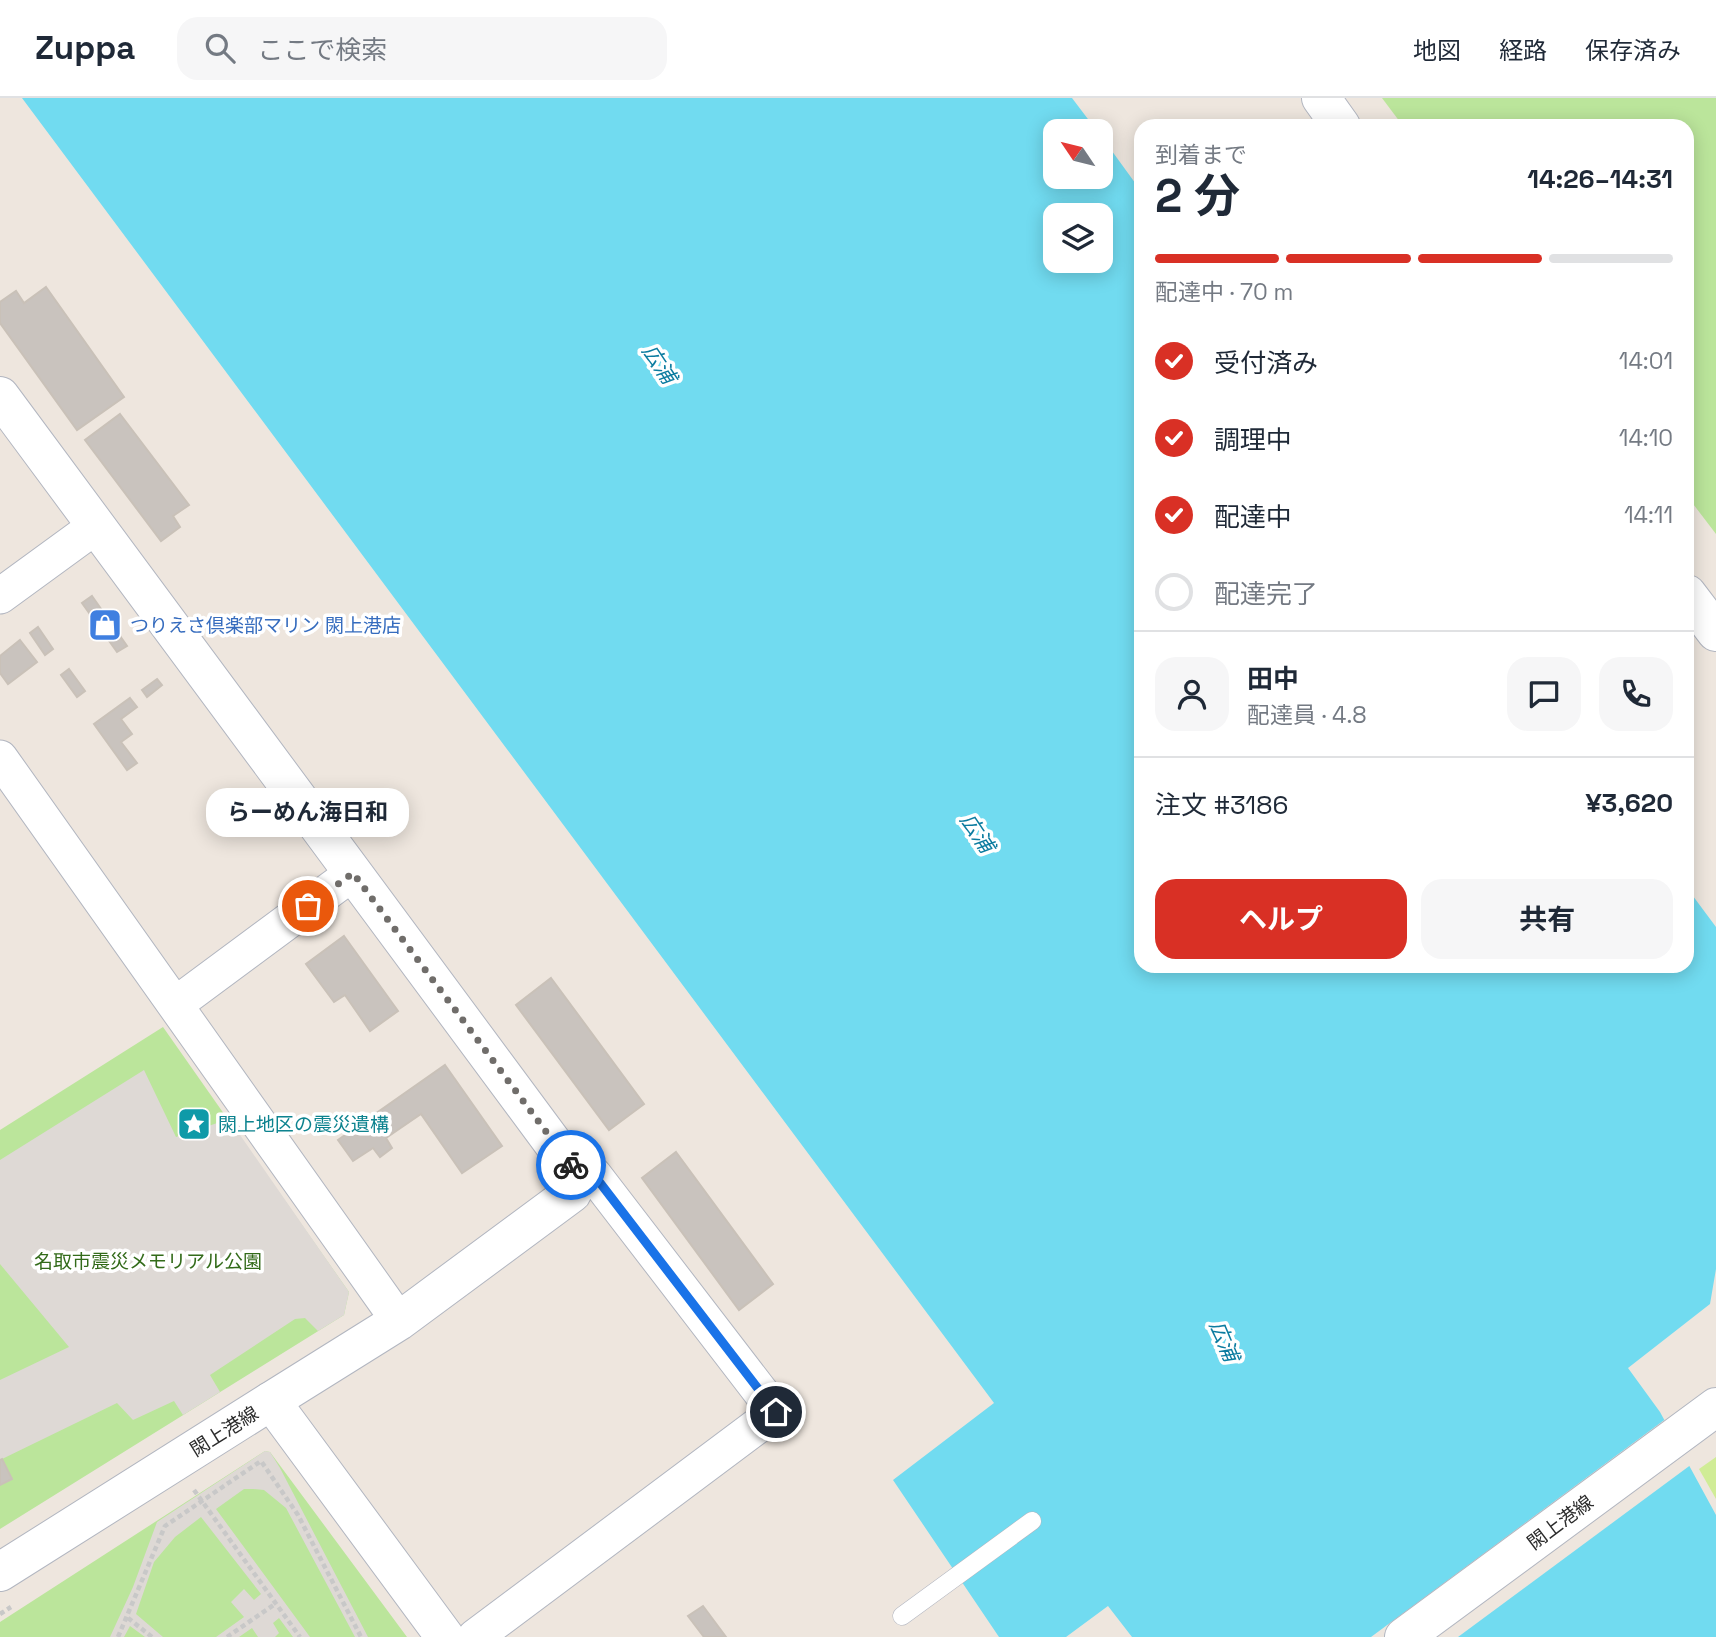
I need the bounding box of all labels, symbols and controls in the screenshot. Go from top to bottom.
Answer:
search box [177,17,667,80]
text: Zuppa [35,27,135,69]
icon: search [201,29,239,67]
text: ここで検索 [257,33,387,67]
text: 地図 [1413,35,1461,66]
text: 経路 [1499,35,1547,66]
text: 保存済み [1585,35,1681,66]
north arrow [1043,119,1113,189]
map controls [1043,119,1113,273]
text: 到着まで [1155,140,1247,170]
text: 14:26–14:31 [1527,162,1673,196]
text: 2 分 [1155,167,1240,225]
button: layers [1043,203,1113,273]
text: 配達中 · 70 m [1155,277,1293,307]
water label: 広浦 [636,339,684,391]
icon: check [1155,342,1193,380]
text: 受付済み [1214,346,1318,380]
text: 14:01 [1619,346,1673,376]
icon: check [1155,419,1193,457]
text: 調理中 [1214,423,1292,457]
text: 14:10 [1619,423,1673,453]
icon: check [1155,496,1193,534]
text: 配達中 [1214,500,1292,534]
text: 14:11 [1624,500,1673,530]
text: 配達完了 [1214,577,1318,611]
shop icon: つりえさ倶楽部マリン 閖上港店 [86,606,124,644]
place label: つりえさ倶楽部マリン 閖上港店 [130,613,401,638]
button: person [1155,657,1229,731]
button: chat [1507,657,1581,731]
button: phone [1599,657,1673,731]
text: 田中 [1247,662,1299,696]
text: 配達員 · 4.8 [1247,700,1367,730]
text: ¥3,620 [1585,786,1673,820]
callout: らーめん海日和 [206,787,410,836]
text: 注文 #3186 [1155,788,1288,822]
text: らーめん海日和 [227,797,388,827]
water label: 広浦 [954,808,1002,860]
pin [278,876,338,936]
button: ヘルプ [1155,879,1407,959]
button: 共有 [1421,879,1673,959]
icon: bag [289,887,327,925]
place icon: 閖上地区の震災遺構 [175,1105,213,1143]
place label: 閖上地区の震災遺構 [218,1112,389,1137]
courier [536,1130,606,1200]
icon: bike [552,1146,590,1184]
park label: 名取市震災メモリアル公園 [34,1249,262,1274]
water label: 広浦 [1204,1316,1246,1368]
pin [746,1382,806,1442]
icon: home [757,1393,795,1431]
street label: 閖上港線 [185,1401,263,1462]
street label: 閖上港線 [1522,1490,1598,1555]

